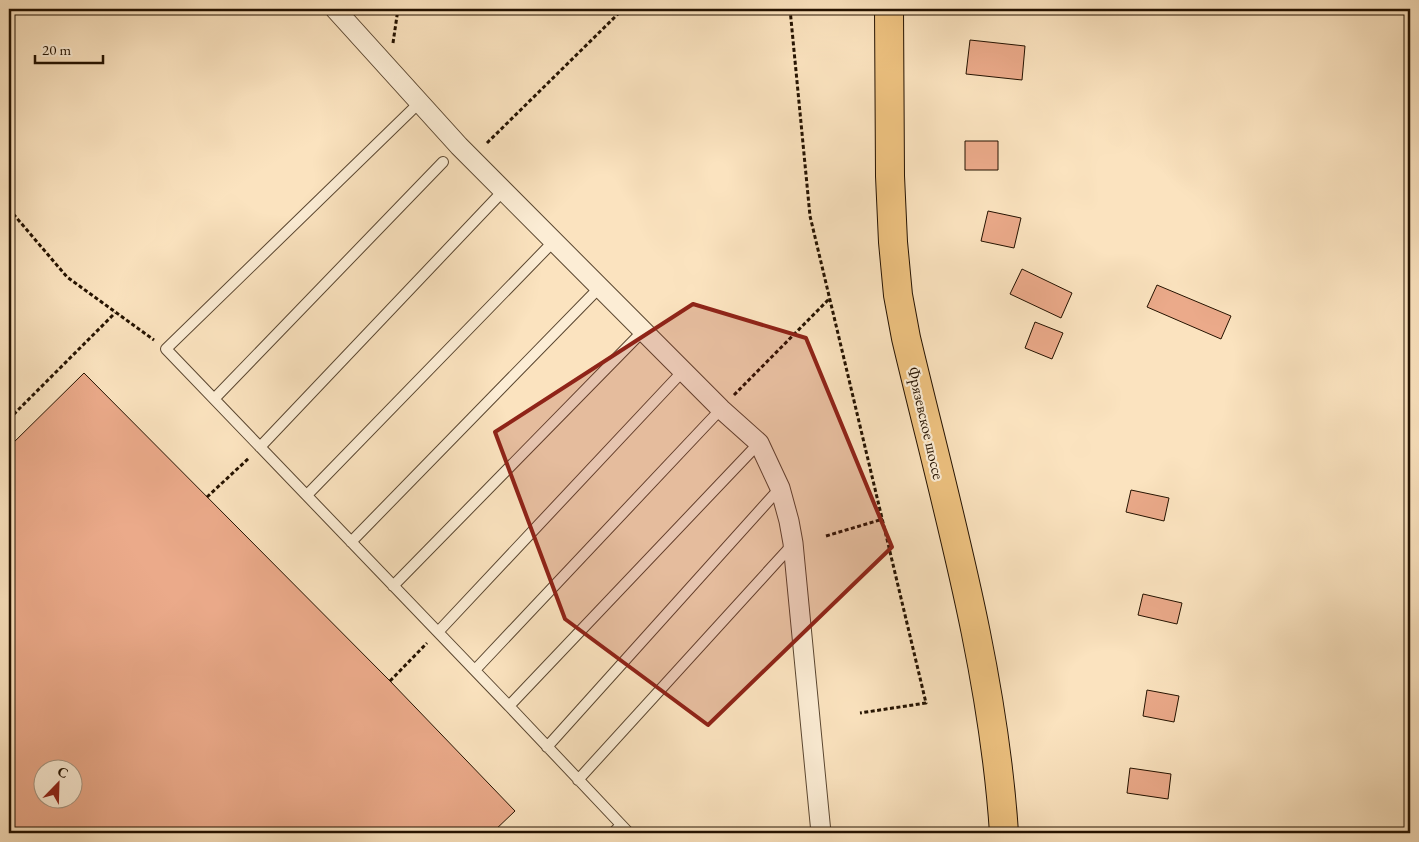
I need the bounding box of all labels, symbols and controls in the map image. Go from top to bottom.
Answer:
scale bar [35,32,102,64]
text: 20 m [42,40,71,59]
street label: Фрязевское шоссе [903,365,949,481]
north arrow [32,760,82,810]
text: С [55,762,71,782]

